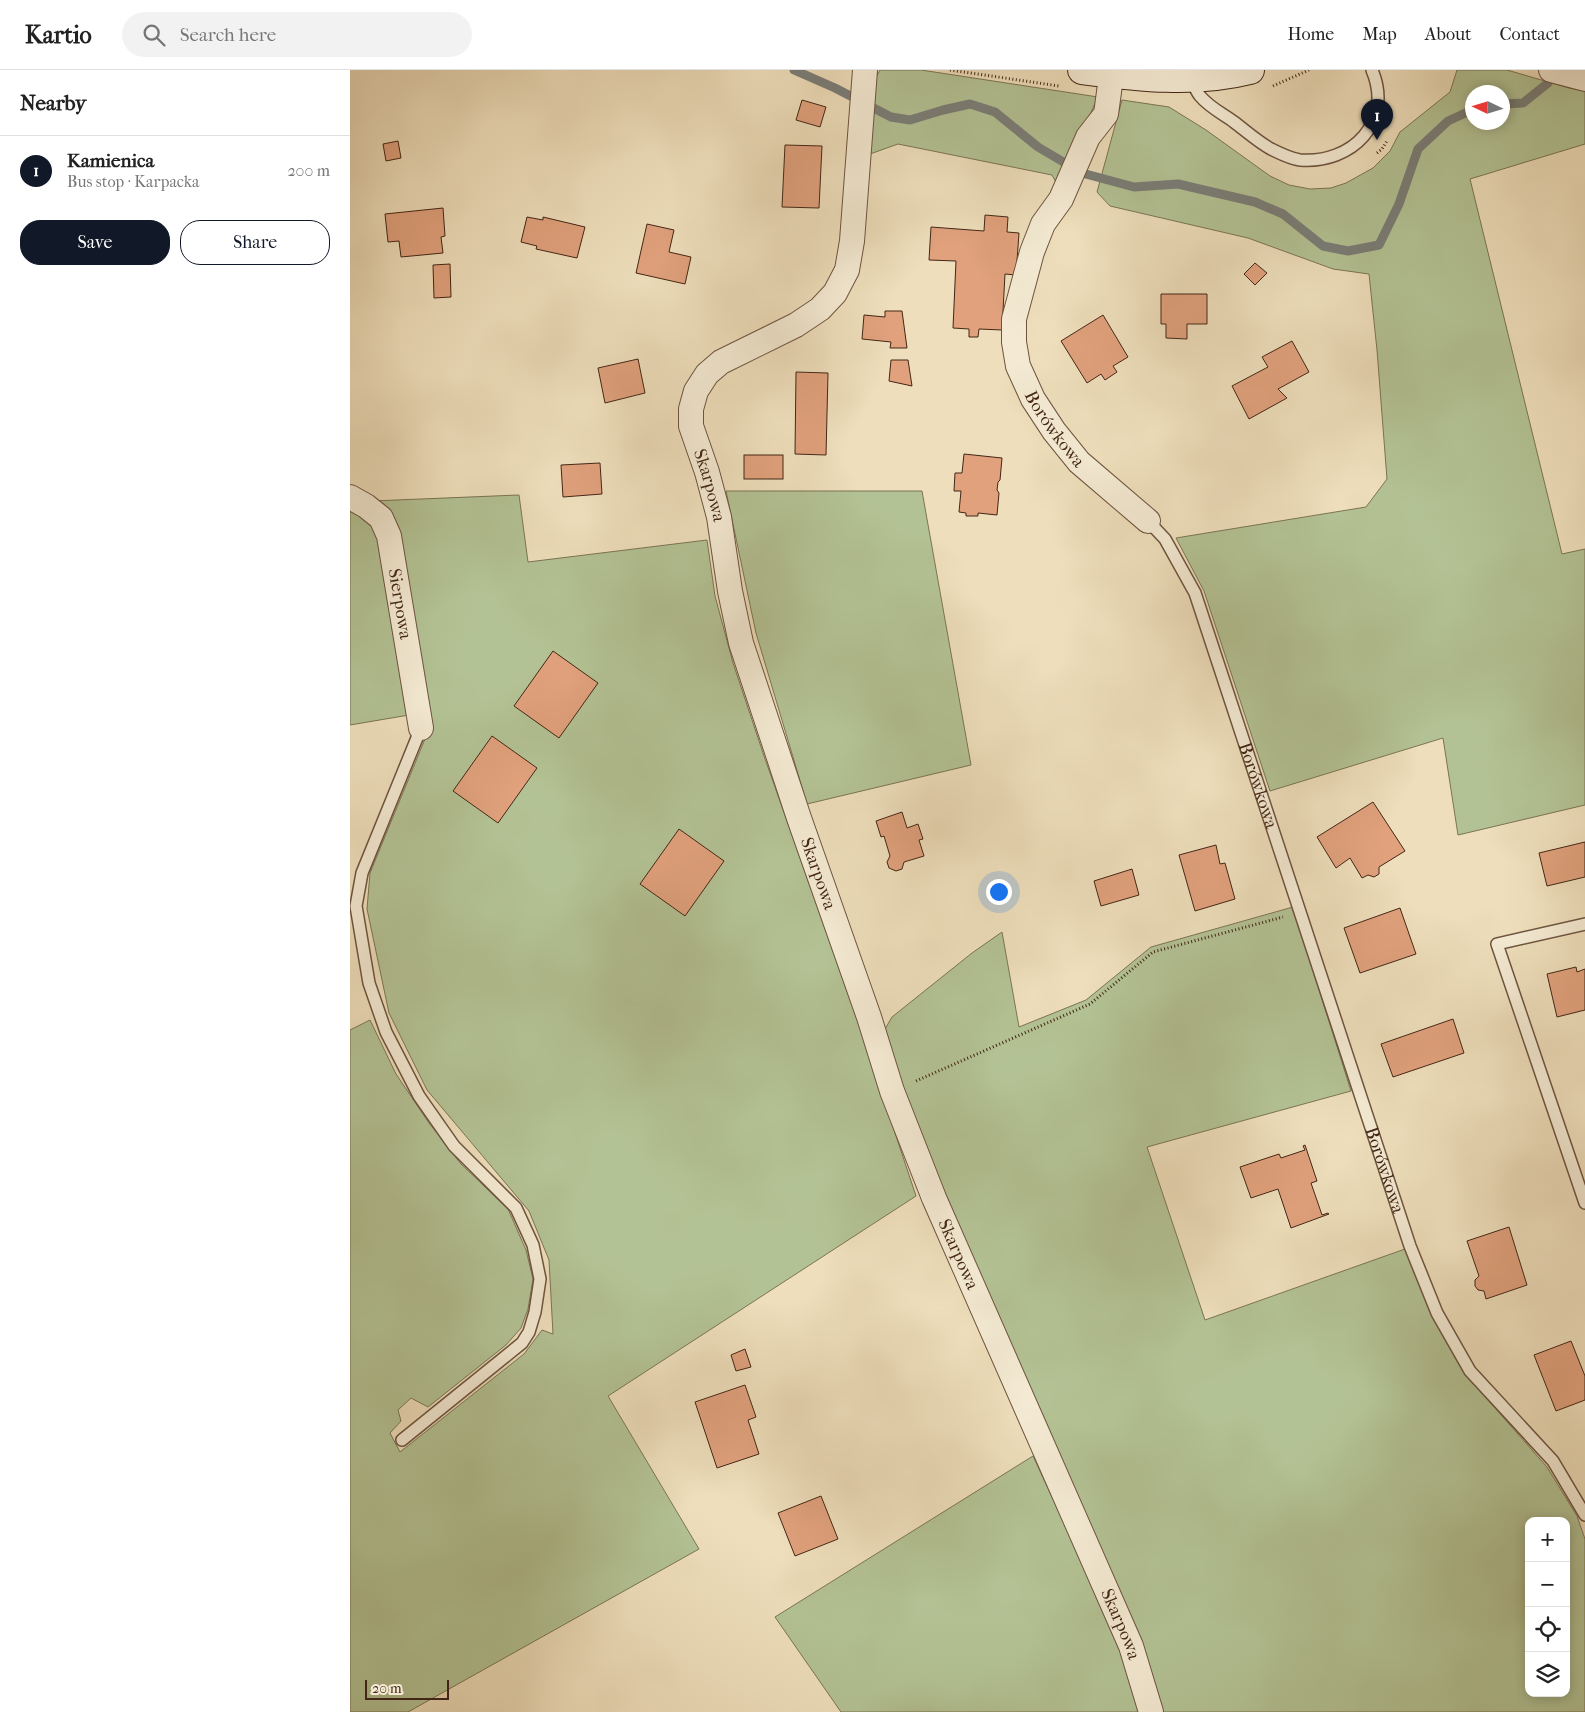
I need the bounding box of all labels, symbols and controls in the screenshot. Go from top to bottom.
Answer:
search box [122,12,472,57]
text: Kartio [25,21,92,49]
icon: search [140,21,168,49]
text: Search here [180,24,276,46]
text: Home [1287,24,1334,45]
text: Map [1362,24,1397,45]
text: About [1425,24,1471,45]
text: Contact [1499,24,1560,45]
north arrow [1465,85,1510,130]
text: Nearby [20,91,86,115]
pin: 1 [1361,99,1393,140]
text: Kamienica [67,150,154,172]
text: 1 [33,161,39,180]
text: 200 m [287,161,330,180]
text: Bus stop · Karpacka [67,172,199,191]
button: Save [20,220,170,265]
button: Share [180,220,330,265]
street label: Borówkowa [1020,388,1089,472]
street label: Skarpowa [689,446,730,524]
street label: Sierpowa [384,567,416,642]
street label: Borówkowa [1234,740,1282,832]
street label: Skarpowa [796,835,841,913]
your location [986,879,1012,905]
street label: Borówkowa [1361,1124,1409,1217]
street label: Skarpowa [934,1216,983,1294]
map controls [1525,1517,1570,1697]
button: + [1525,1517,1570,1562]
button: − [1525,1562,1570,1607]
street label: Skarpowa [1096,1586,1145,1663]
button: locate [1525,1607,1570,1652]
button: layers [1525,1652,1570,1697]
scale bar [365,1677,449,1700]
text: 20 m [372,1680,402,1697]

